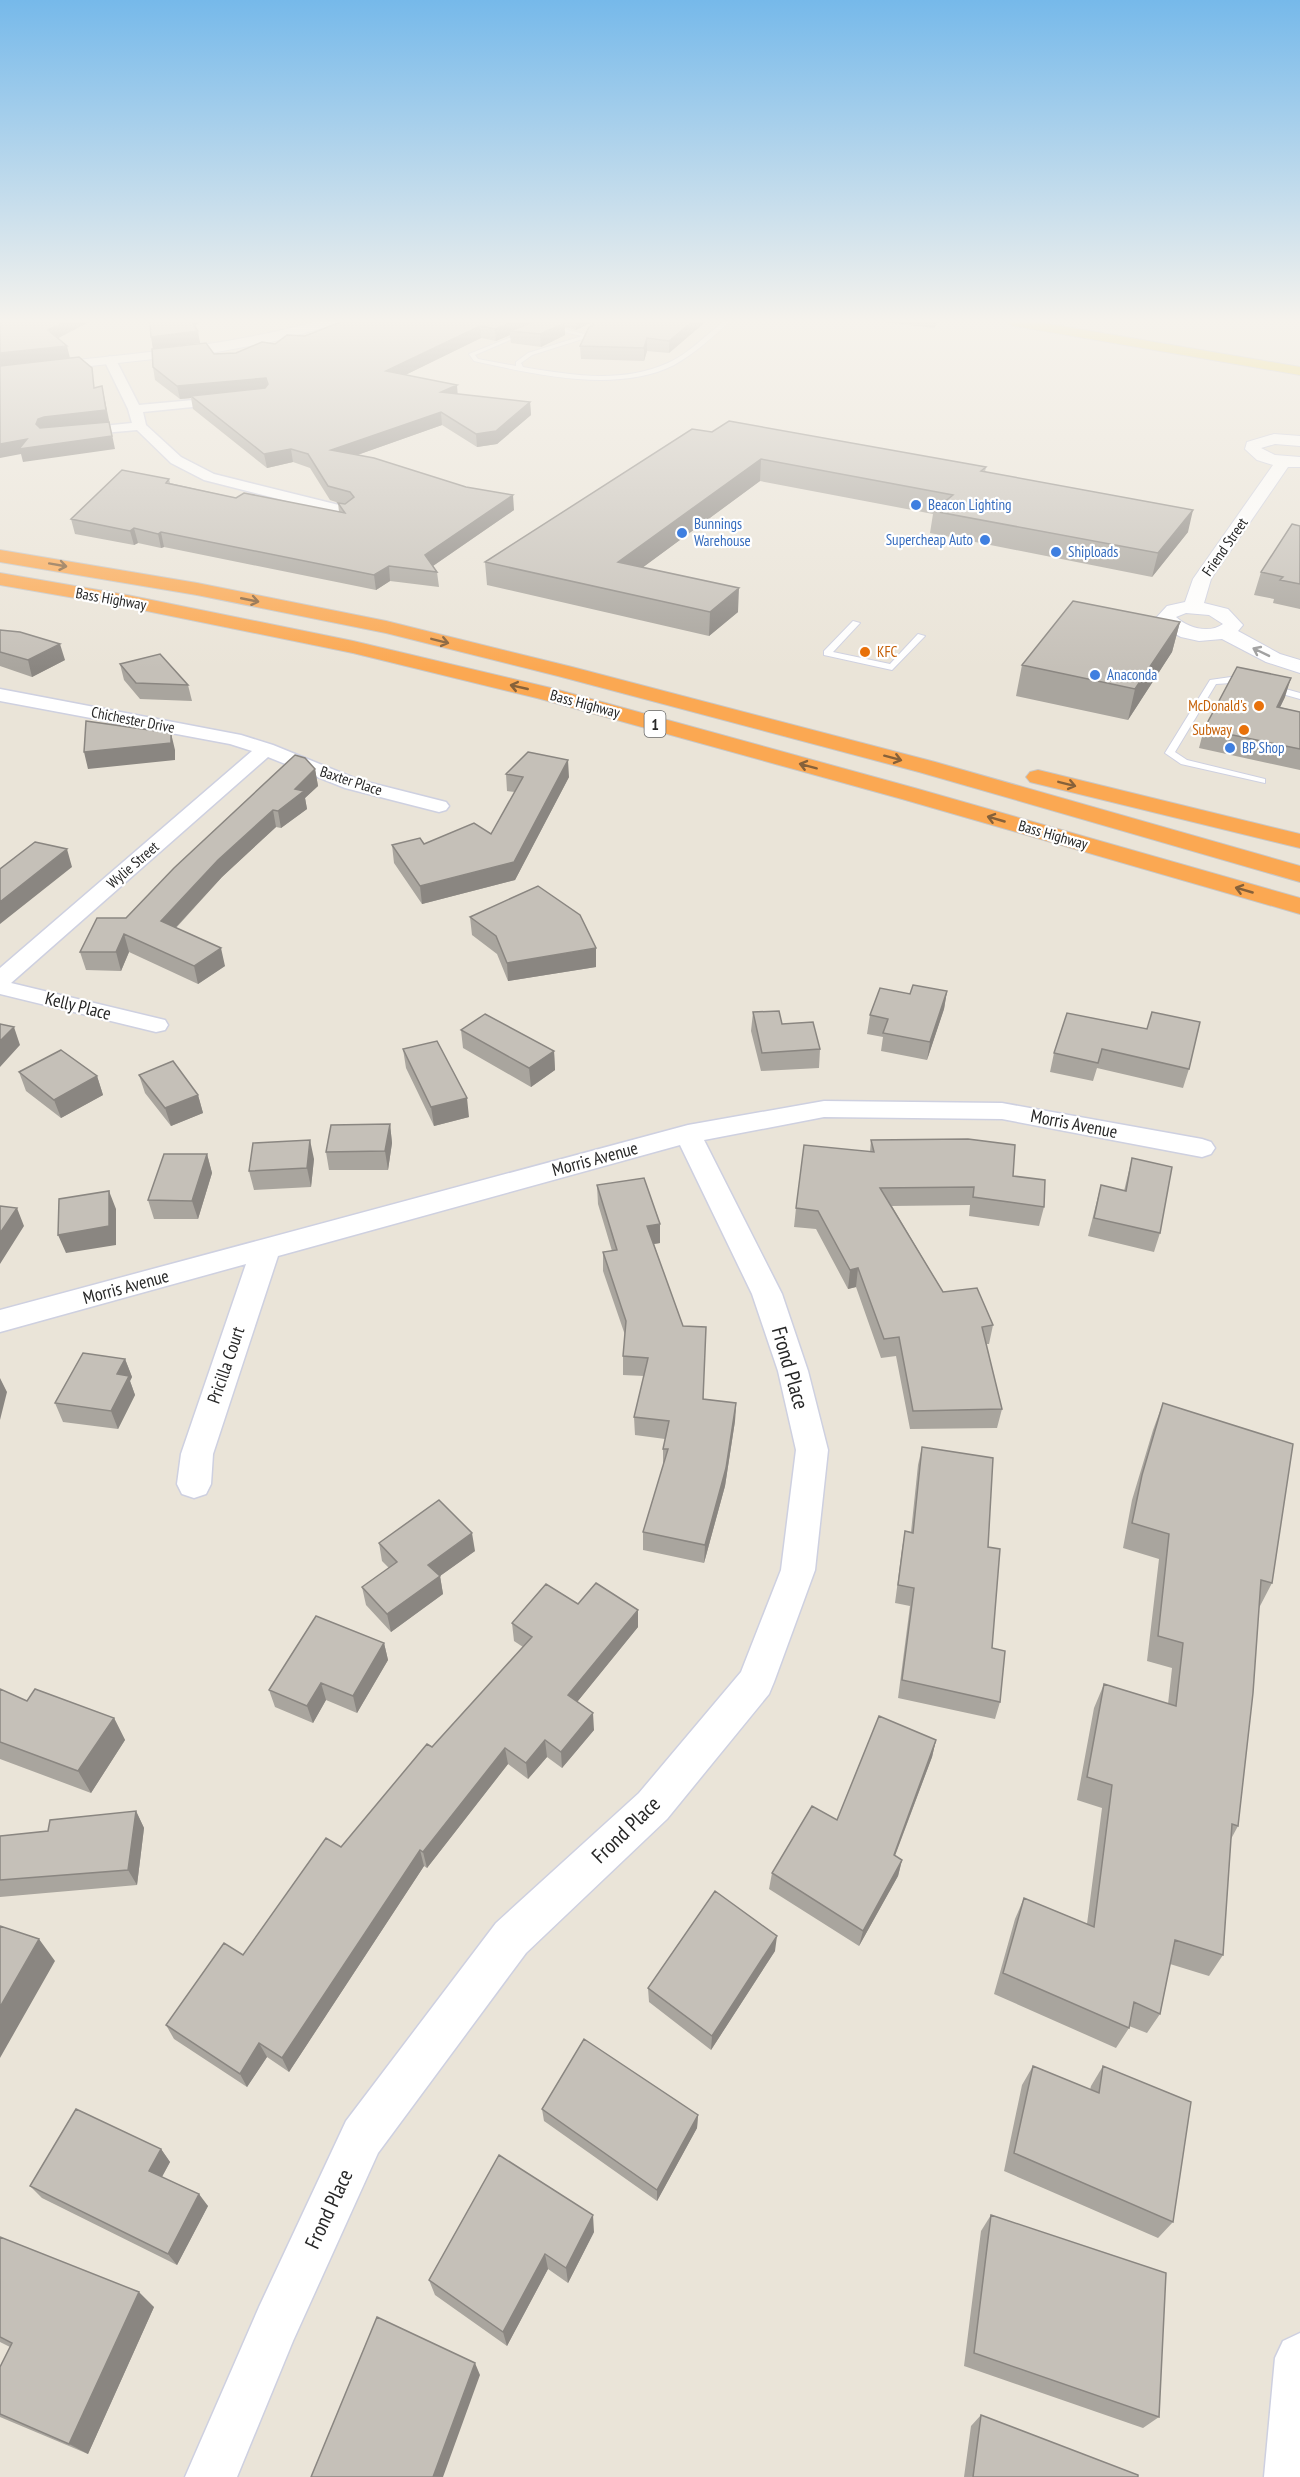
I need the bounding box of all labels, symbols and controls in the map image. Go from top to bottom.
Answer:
place label: Beacon Lighting [928,495,1012,514]
marker: Beacon Lighting [909,498,923,512]
place label: Bunnings Warehouse [694,514,751,550]
street label: Friend Street [1198,514,1252,580]
marker: Bunnings Warehouse [675,526,689,540]
place label: Supercheap Auto [886,530,973,549]
marker: Supercheap Auto [978,533,992,547]
place label: Shiploads [1068,542,1118,561]
marker: Shiploads [1049,545,1063,559]
one-way arrow [47,560,67,571]
street label: Bass Highway [74,583,148,614]
one-way arrow [239,595,259,606]
one-way arrow [431,635,450,647]
place label: KFC [877,642,898,661]
marker: KFC [858,645,872,659]
one-way arrow [1252,646,1270,657]
place label: Anaconda [1107,665,1157,684]
marker: Anaconda [1088,668,1102,682]
one-way arrow [509,681,529,692]
street label: Bass Highway [548,685,622,722]
place label: McDonald's [1188,696,1247,715]
marker: McDonald's [1252,699,1266,713]
street label: Chichester Drive [90,702,176,737]
road number: 1 [644,711,666,737]
place label: Subway [1192,720,1232,739]
marker: Subway [1237,723,1251,737]
place label: BP Shop [1242,738,1285,757]
marker: BP Shop [1223,741,1237,755]
one-way arrow [883,753,902,764]
one-way arrow [799,760,818,771]
street label: Baxter Place [318,762,385,799]
one-way arrow [1057,778,1076,790]
one-way arrow [987,813,1006,824]
street label: Bass Highway [1016,816,1090,854]
street label: Wylie Street [103,837,163,892]
one-way arrow [1235,884,1254,895]
street label: Kelly Place [43,986,113,1025]
street label: Morris Avenue [1029,1104,1119,1143]
street label: Morris Avenue [549,1136,640,1181]
street label: Morris Avenue [80,1264,171,1309]
street label: Pricilla Court [202,1323,249,1406]
street label: Frond Place [766,1323,815,1412]
street label: Frond Place [586,1790,666,1869]
street label: Frond Place [298,2165,359,2253]

